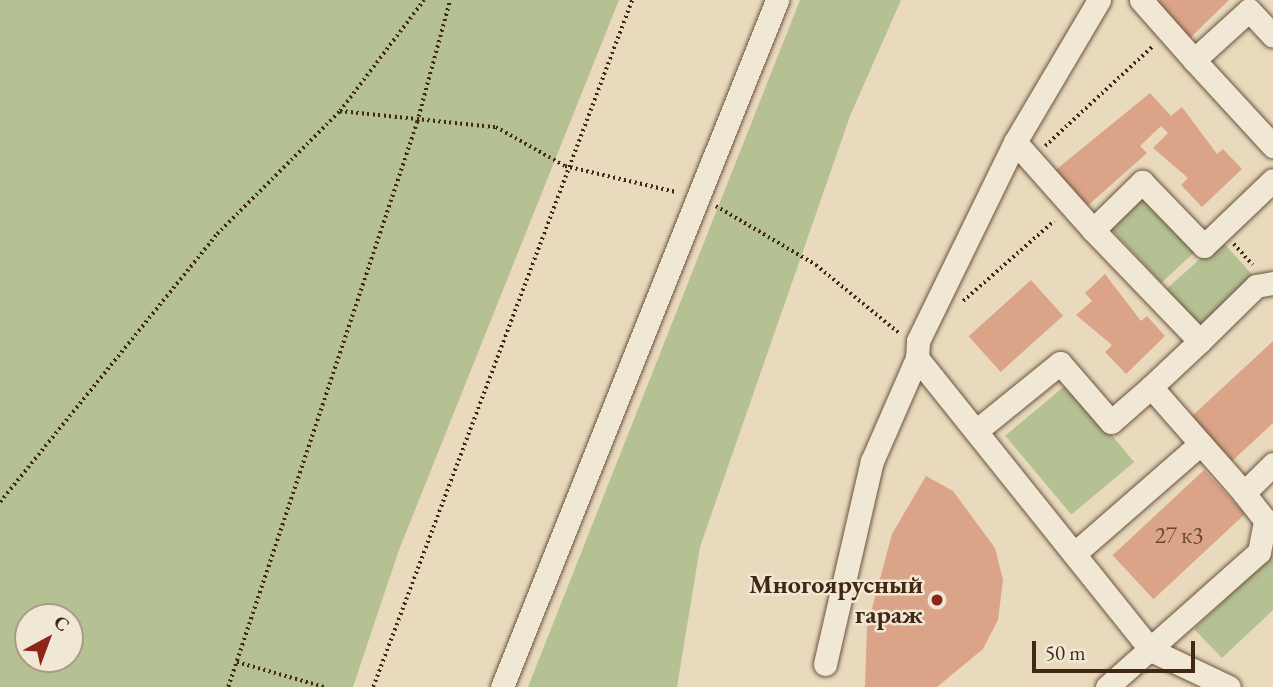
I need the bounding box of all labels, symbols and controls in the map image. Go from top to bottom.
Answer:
house number: 27 к3 [1155,521,1203,549]
place label: Многоярусный гараж [749,569,923,630]
marker: Многоярусный гараж [929,592,945,608]
north arrow [14,603,84,673]
text: С [48,609,75,637]
scale bar [1035,628,1198,672]
text: 50 m [1045,639,1086,666]

